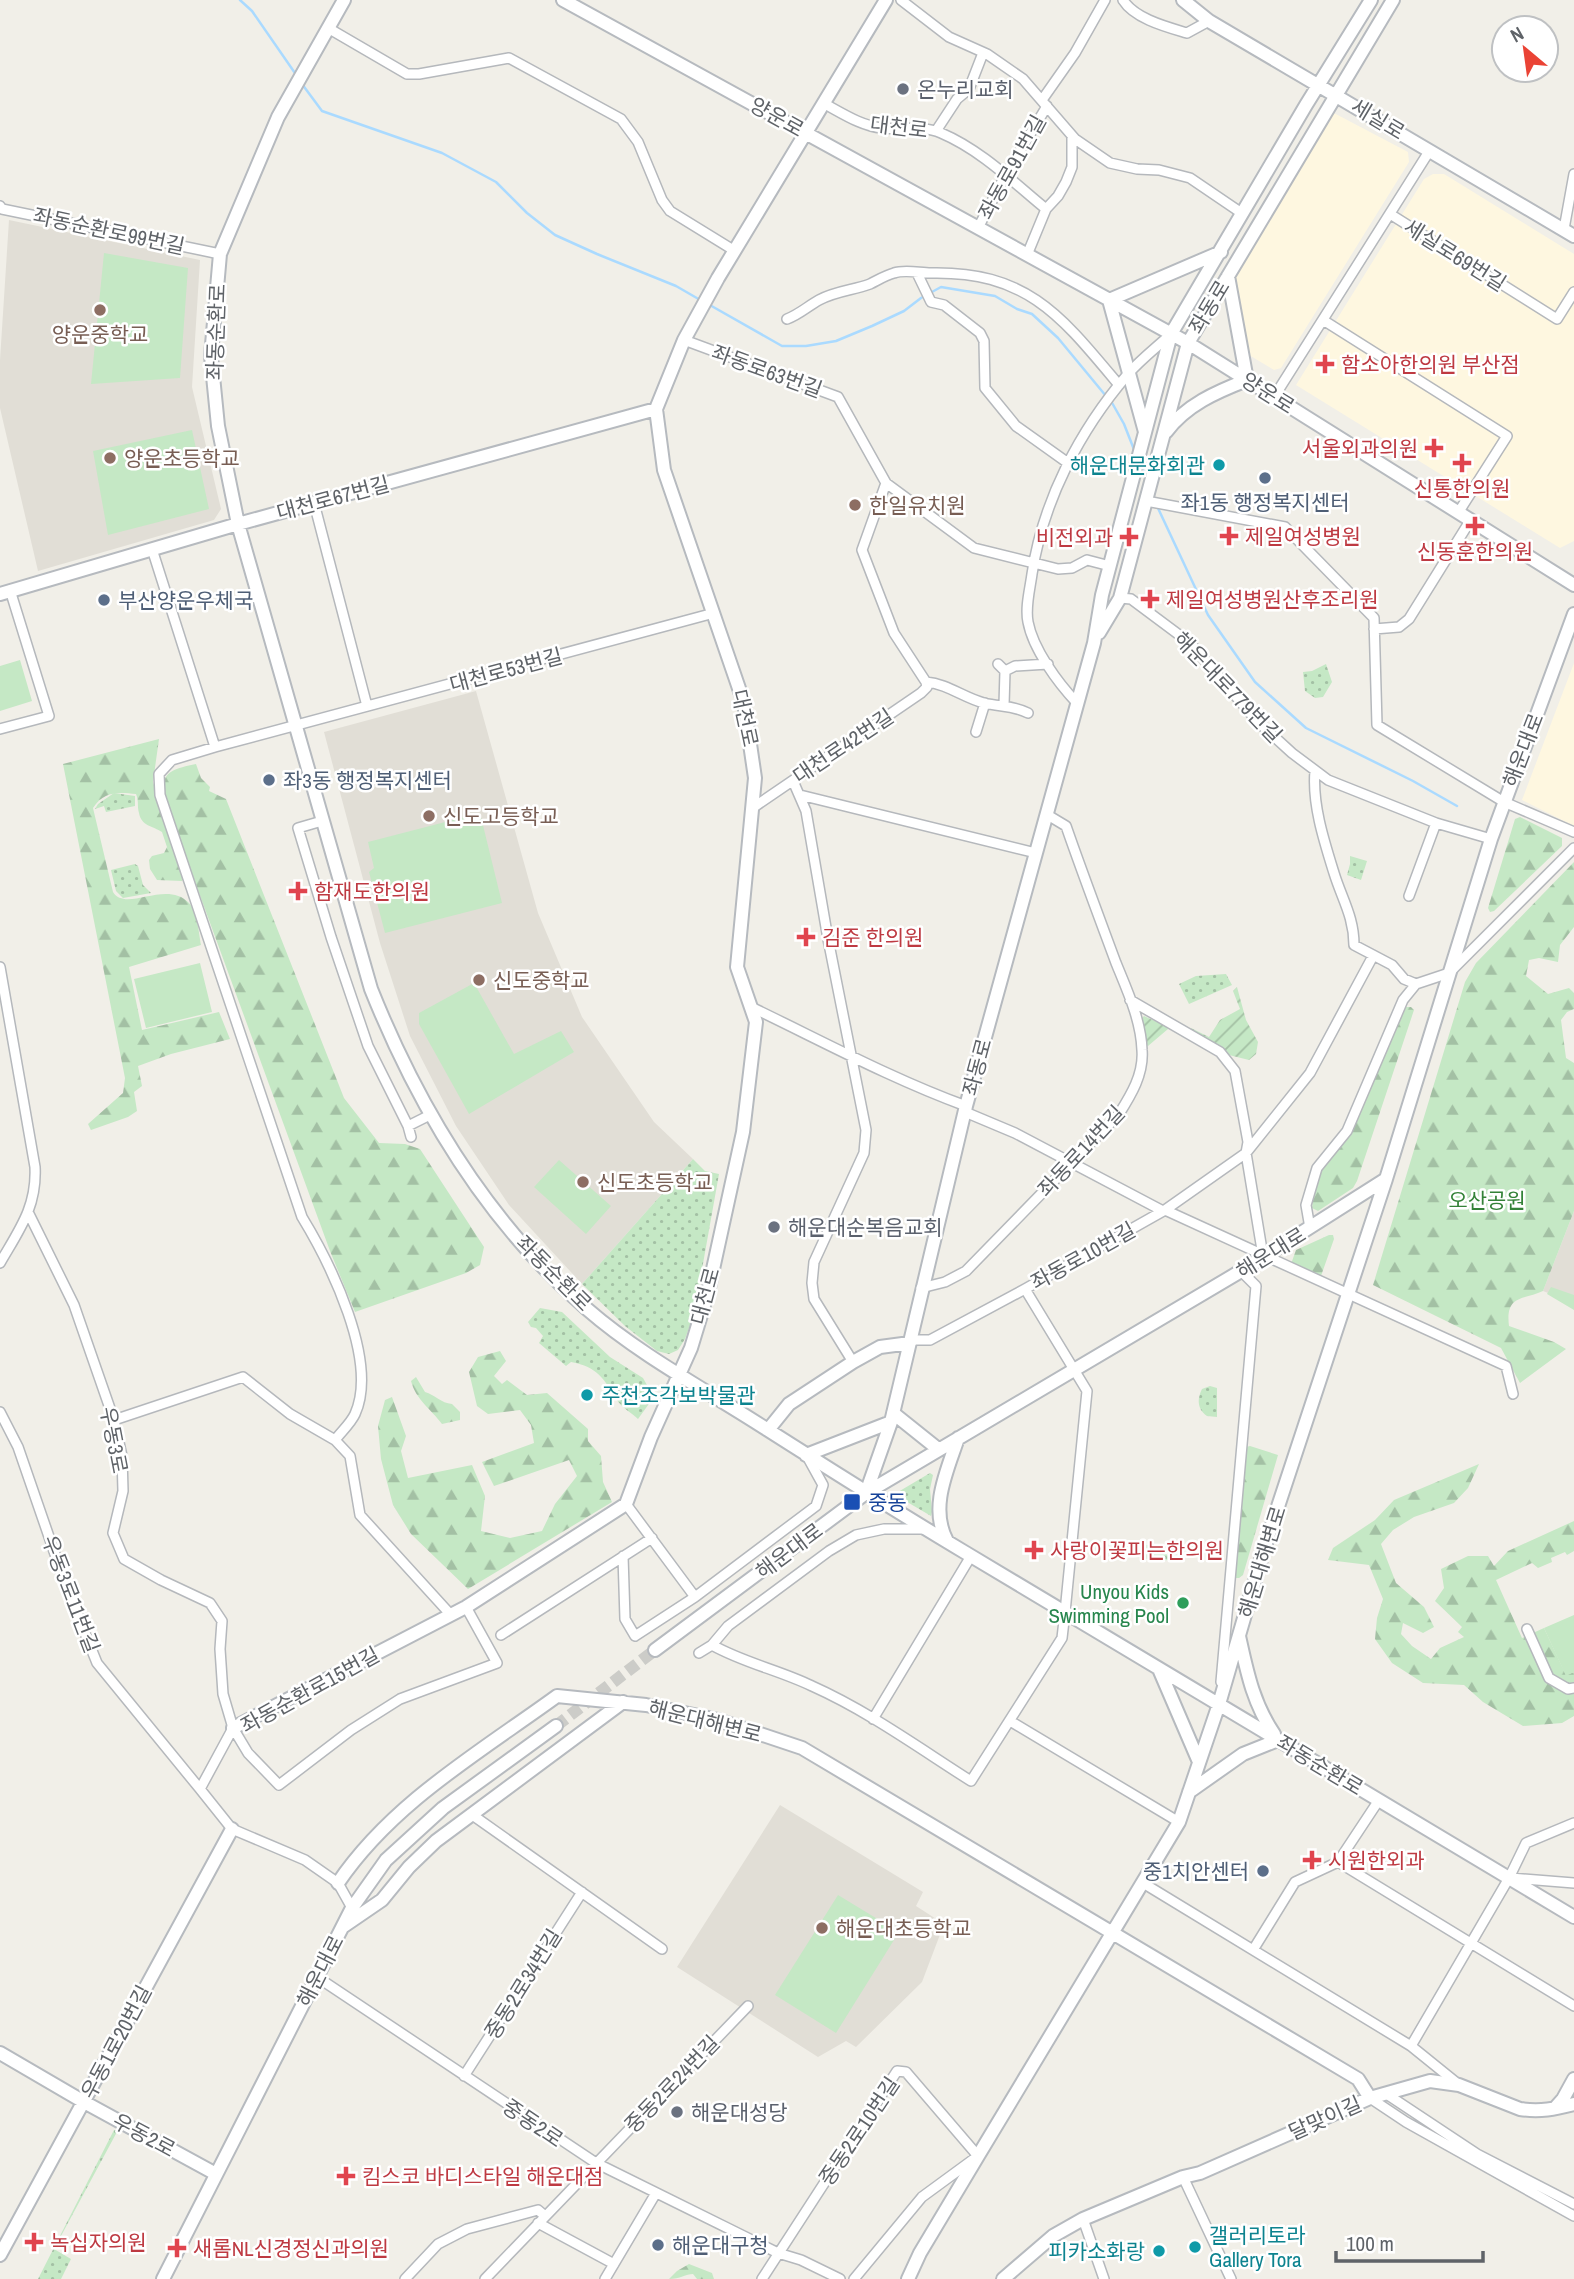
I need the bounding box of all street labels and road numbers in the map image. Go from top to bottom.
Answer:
street label: 양운로 [745,90,809,144]
street label: 세실로 [1346,92,1410,146]
street label: 대천로 [868,109,930,145]
street label: 좌동로91번길 [971,109,1053,225]
street label: 좌동순환로99번길 [30,201,188,261]
street label: 세실로69번길 [1398,212,1512,298]
street label: 좌동로 [1182,275,1236,339]
street label: 좌동순환로 [200,283,232,381]
street label: 좌동로63번길 [708,338,826,404]
street label: 양운로 [1236,365,1300,421]
street label: 대천로67번길 [273,469,393,527]
street label: 해운대로779번길 [1167,625,1289,749]
street label: 대천로53번길 [446,641,566,699]
street label: 대천로 [725,687,765,749]
street label: 대천로42번길 [787,702,899,790]
street label: 해운대로 [1496,709,1550,791]
street label: 좌동로 [955,1035,999,1099]
street label: 좌동로14번길 [1031,1099,1131,1203]
street label: 좌동로10번길 [1025,1215,1141,1297]
street label: 해운대로 [1231,1220,1311,1286]
street label: 좌동순환로 [510,1229,598,1317]
street label: 대천로 [683,1264,727,1328]
street label: 우동3로 [93,1404,135,1476]
street label: 해운대해변로 [1231,1502,1293,1622]
street label: 해운대로 [749,1516,829,1586]
street label: 우동3로11번길 [35,1531,107,1657]
street label: 좌동순환로15번길 [235,1640,385,1740]
street label: 해운대해변로 [645,1693,765,1749]
street label: 좌동순환로 [1271,1728,1369,1802]
street label: 중동2로34번길 [477,1923,569,2045]
street label: 해운대로 [290,1930,350,2012]
street label: 우동1로20번길 [74,1980,158,2104]
street label: 중동2로24번길 [618,2029,726,2139]
street label: 중동2로10번길 [812,2071,906,2191]
street label: 달맞이길 [1284,2089,1366,2147]
street label: 중동2로 [497,2092,569,2154]
street label: 우동2로 [107,2106,181,2164]

